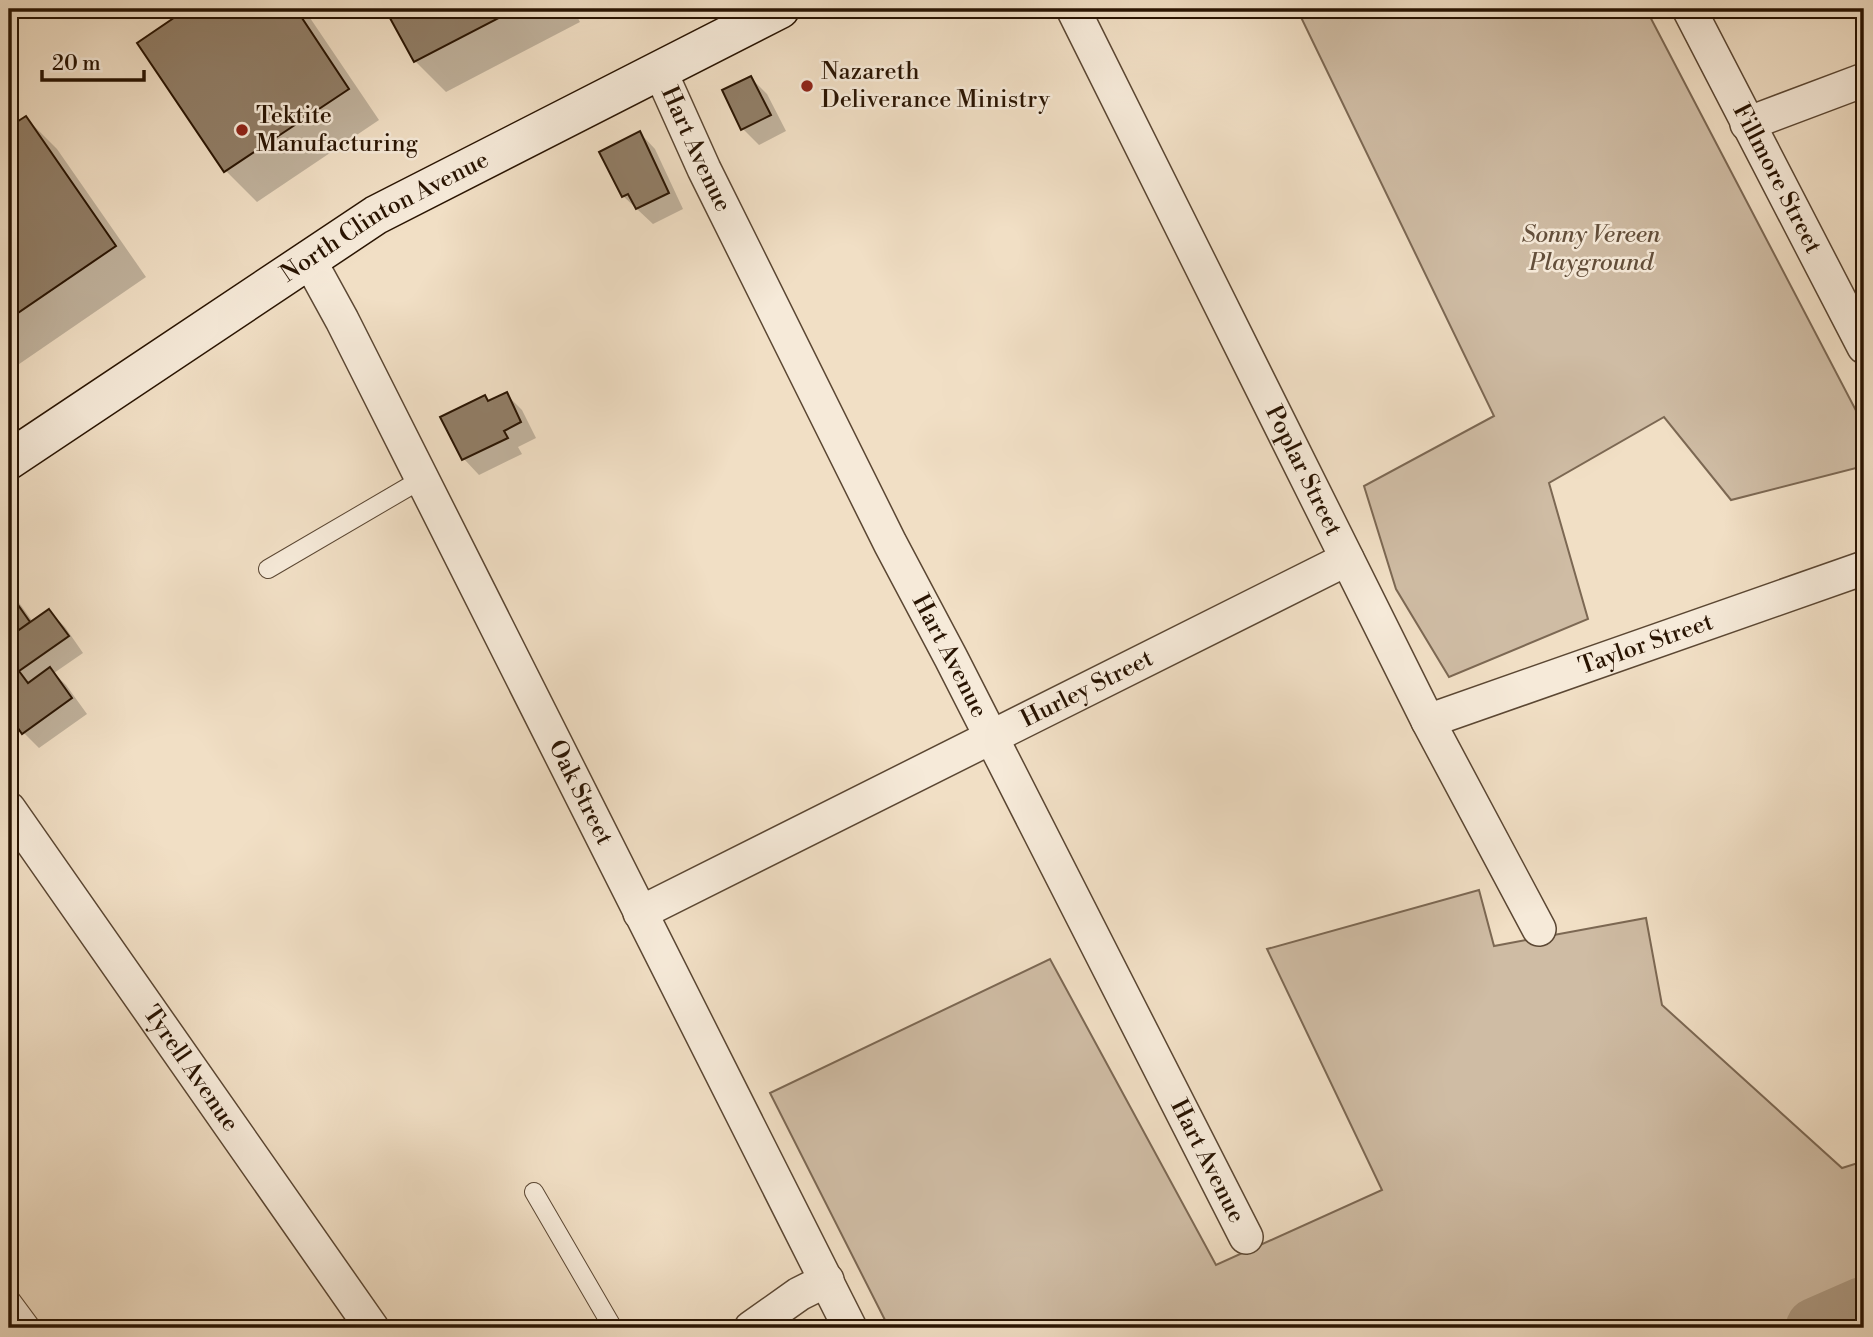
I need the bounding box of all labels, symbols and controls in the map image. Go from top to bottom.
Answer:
scale bar [42,38,144,82]
text: 20 m [52,51,101,77]
place label: Nazareth Deliverance Ministry [821,57,1050,115]
marker: Nazareth Deliverance Ministry [799,78,815,94]
street label: Hart Avenue [654,82,738,217]
street label: Fillmore Street [1726,99,1828,259]
place label: Tektite Manufacturing [256,101,419,159]
marker: Tektite Manufacturing [234,122,250,138]
street label: North Clinton Avenue [275,145,494,289]
park label: Sonny Vereen Playground [1522,220,1661,278]
street label: Poplar Street [1258,401,1349,541]
street label: Hart Avenue [905,589,994,723]
street label: Taylor Street [1575,607,1718,682]
street label: Hurley Street [1016,643,1159,735]
street label: Oak Street [541,735,619,851]
street label: Tyrell Avenue [136,1000,245,1138]
street label: Hart Avenue [1163,1094,1251,1228]

